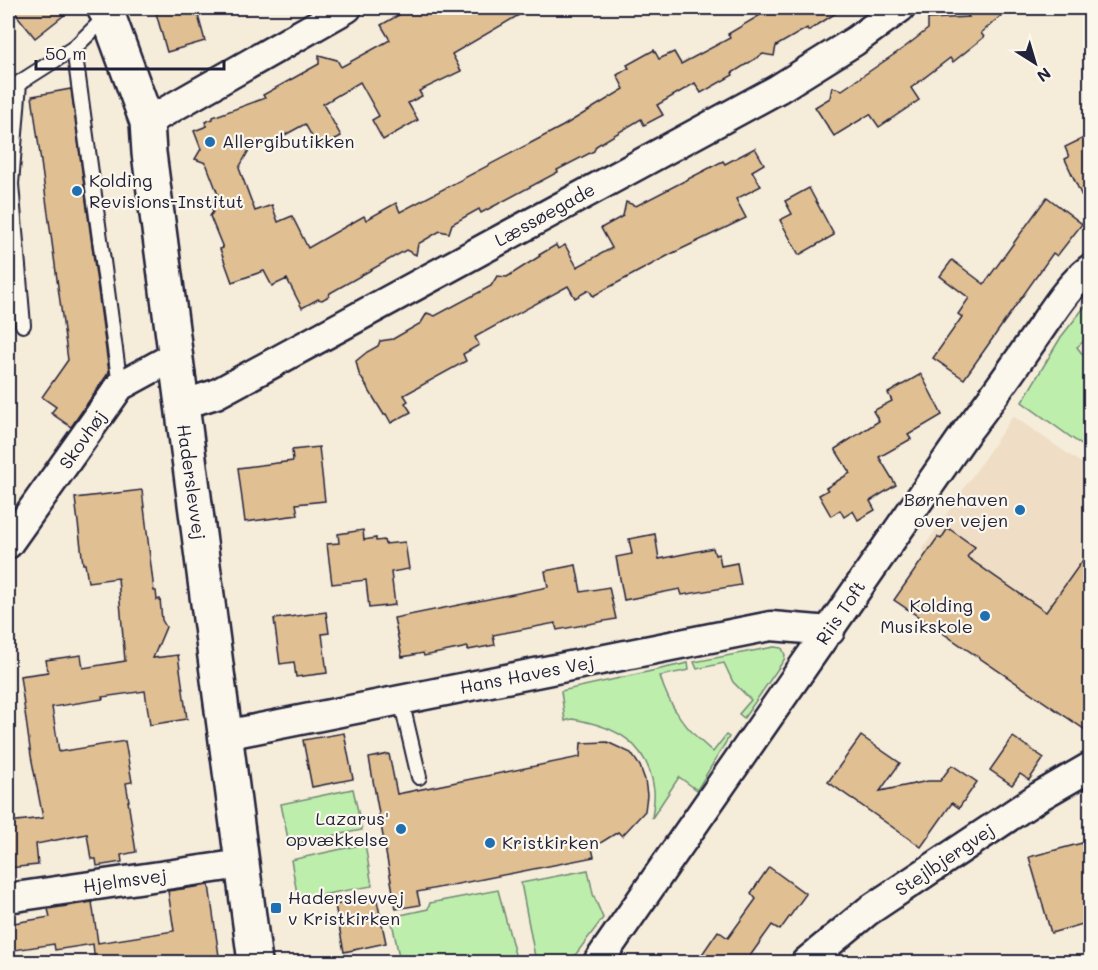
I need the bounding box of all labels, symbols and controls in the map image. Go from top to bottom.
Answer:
scale bar [36,33,224,71]
north arrow [1005,33,1065,93]
text: 50 m [45,41,87,65]
text: N [1033,63,1056,87]
place label: Allergibutikken [222,129,355,153]
marker: Allergibutikken [203,135,217,149]
place label: Kolding Revisions-Institut [89,168,244,213]
street label: Læssøegade [490,177,599,252]
marker: Kolding Revisions-Institut [70,184,84,198]
street label: Skovhøj [53,405,111,474]
street label: Haderslevvej [172,423,212,541]
place label: Børnehaven over vejen [904,487,1008,532]
marker: Børnehaven over vejen [1013,503,1027,517]
street label: Riis Toft [810,576,870,649]
place label: Kolding Musikskole [880,593,973,638]
marker: Kolding Musikskole [978,609,992,623]
street label: Hans Haves Vej [458,649,596,699]
place label: Lazarus' opvækkelse [286,806,389,851]
street label: Stejlbjergvej [890,817,999,901]
marker: Lazarus' opvækkelse [394,822,408,836]
place label: Kristkirken [502,830,599,854]
marker: Kristkirken [483,836,497,850]
street label: Hjelmsvej [81,862,168,898]
place label: Haderslevvej v Kristkirken [288,885,404,930]
marker: Haderslevvej v Kristkirken [269,901,283,915]

